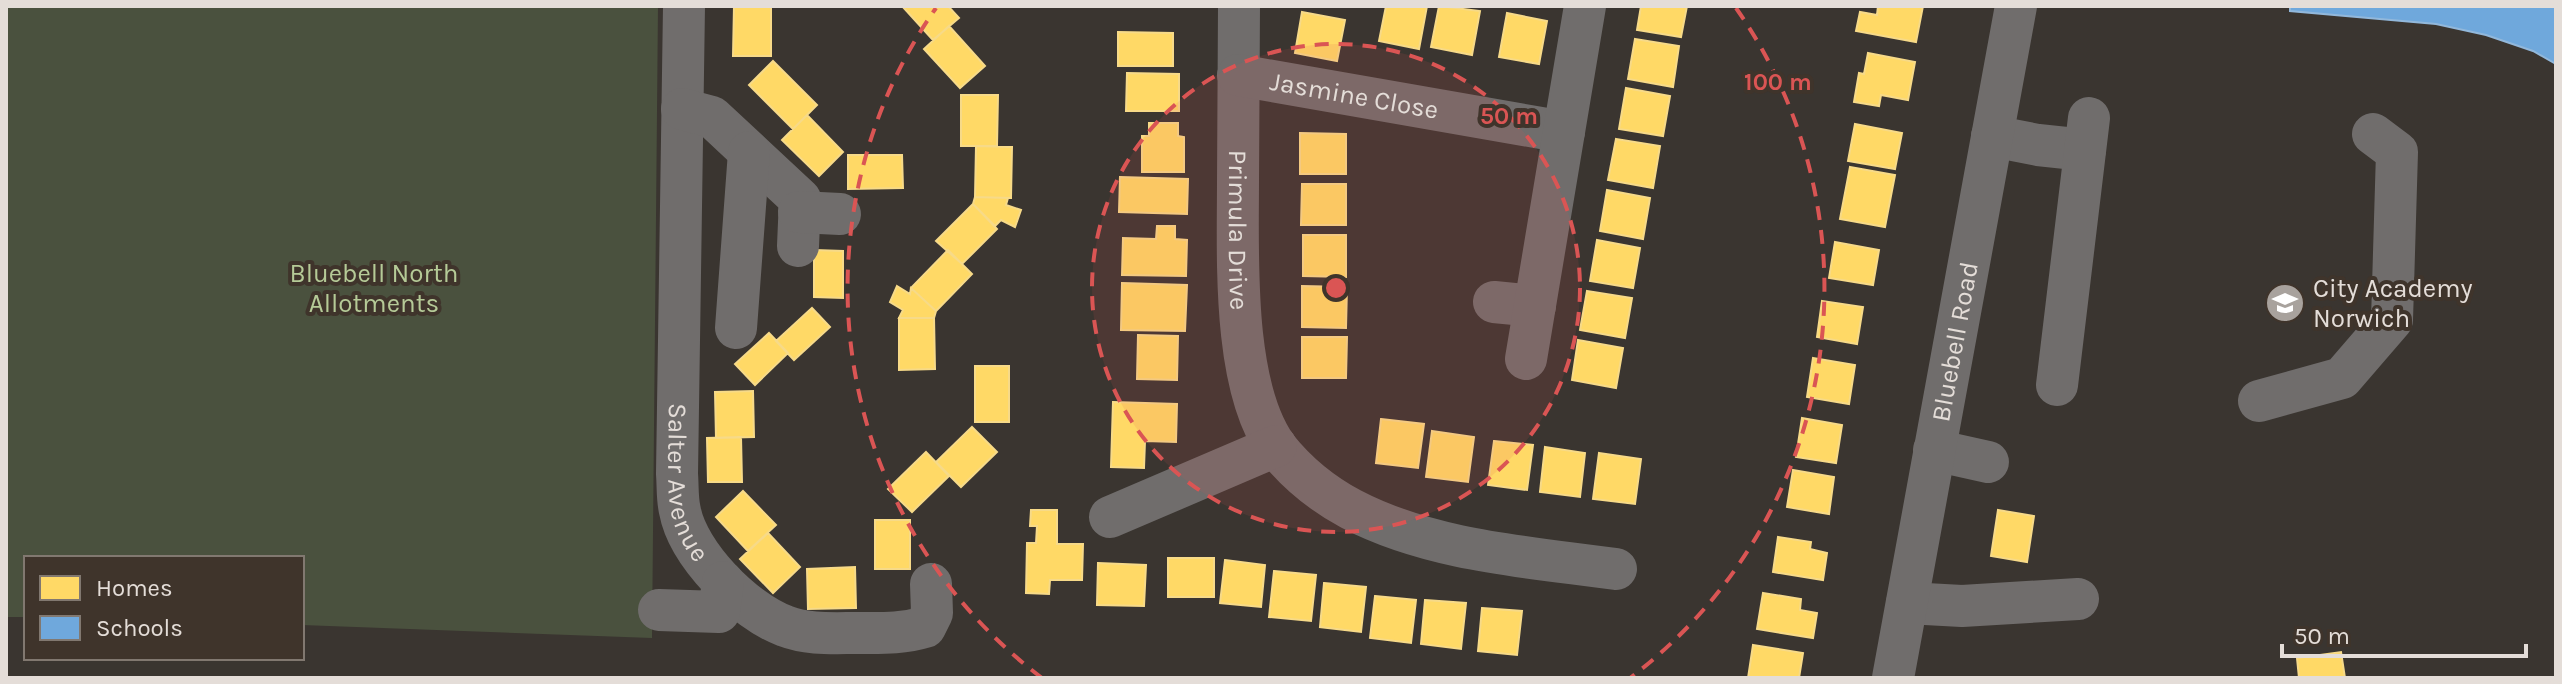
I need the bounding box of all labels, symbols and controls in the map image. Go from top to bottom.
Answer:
street label: Jasmine Close [1268,66,1441,126]
text: 100 m [1744,68,1812,96]
text: 50 m [1480,102,1538,130]
street label: Primula Drive [1222,150,1255,311]
park label: Bluebell North Allotments [290,258,458,319]
street label: Bluebell Road [1925,259,1985,424]
place label: City Academy Norwich [2313,273,2473,334]
centre of rings [1322,274,1350,302]
school or university icon: City Academy Norwich [2264,282,2306,324]
street label: Salter Avenue [661,403,715,568]
legend [24,556,304,660]
text: Homes [96,574,173,602]
scale bar [2282,608,2526,658]
text: Schools [96,614,183,642]
text: 50 m [2294,622,2350,650]

